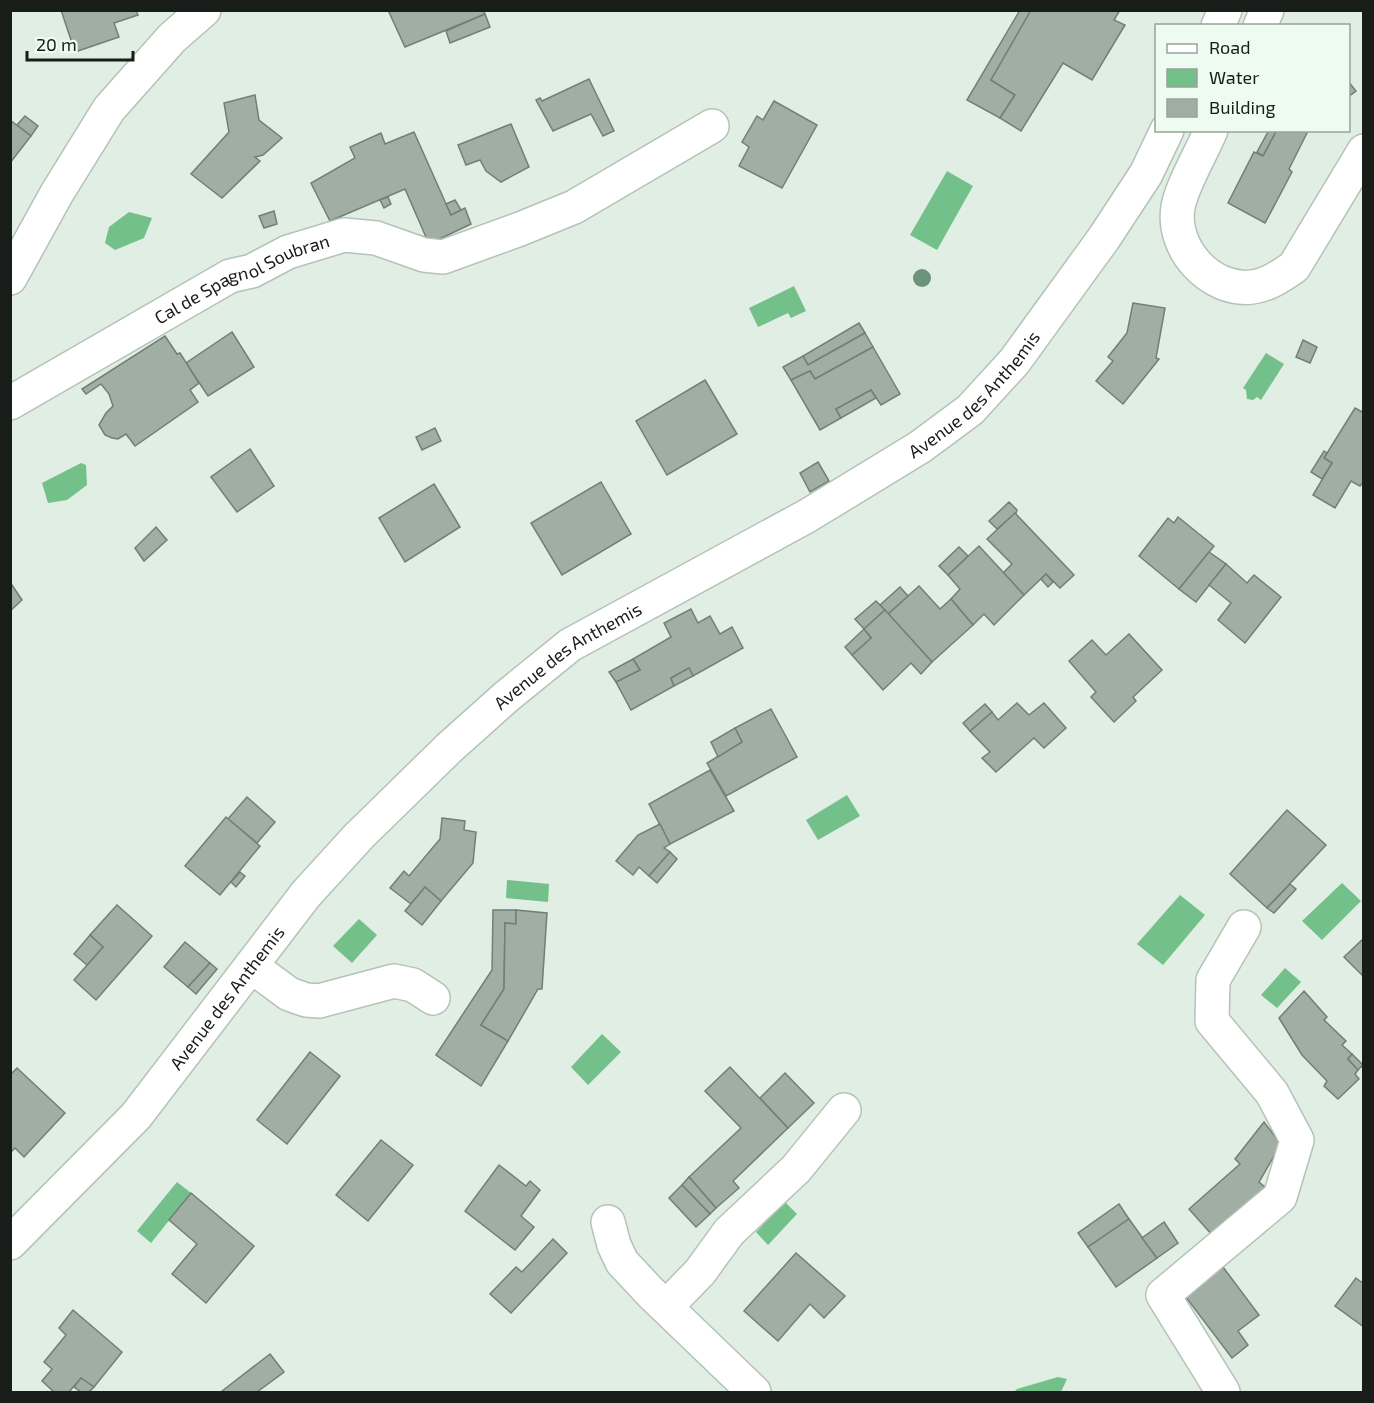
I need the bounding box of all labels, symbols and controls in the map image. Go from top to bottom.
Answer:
scale bar [27,24,134,62]
legend [1155,24,1350,132]
text: 20 m [36,33,77,55]
text: Road [1209,36,1250,58]
text: Water [1209,66,1259,88]
text: Building [1209,96,1276,118]
street label: Cal de Spagnol Soubran [150,229,332,328]
street label: Avenue des Anthemis [904,326,1044,463]
street label: Avenue des Anthemis [489,597,645,714]
street label: Avenue des Anthemis [165,921,289,1074]

